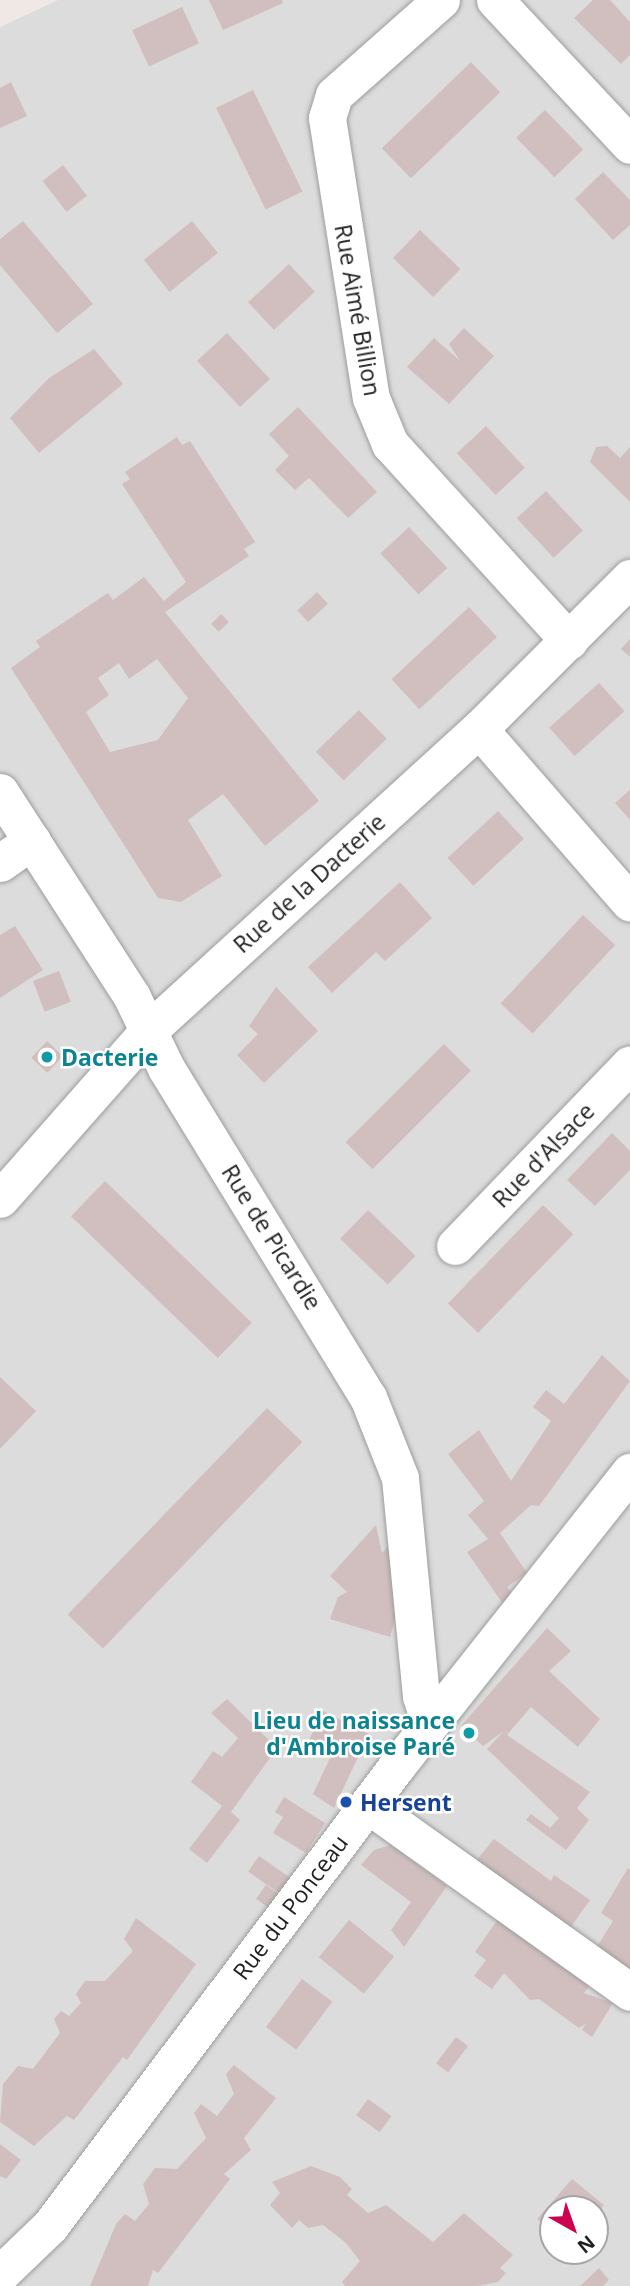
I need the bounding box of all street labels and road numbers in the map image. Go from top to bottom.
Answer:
street label: Rue Aimé Billion [329,222,387,398]
street label: Rue de la Dacterie [228,808,390,958]
street label: Rue d'Alsace [486,1097,600,1213]
street label: Rue de Picardie [216,1159,328,1315]
street label: Rue du Ponceau [227,1829,353,1985]

